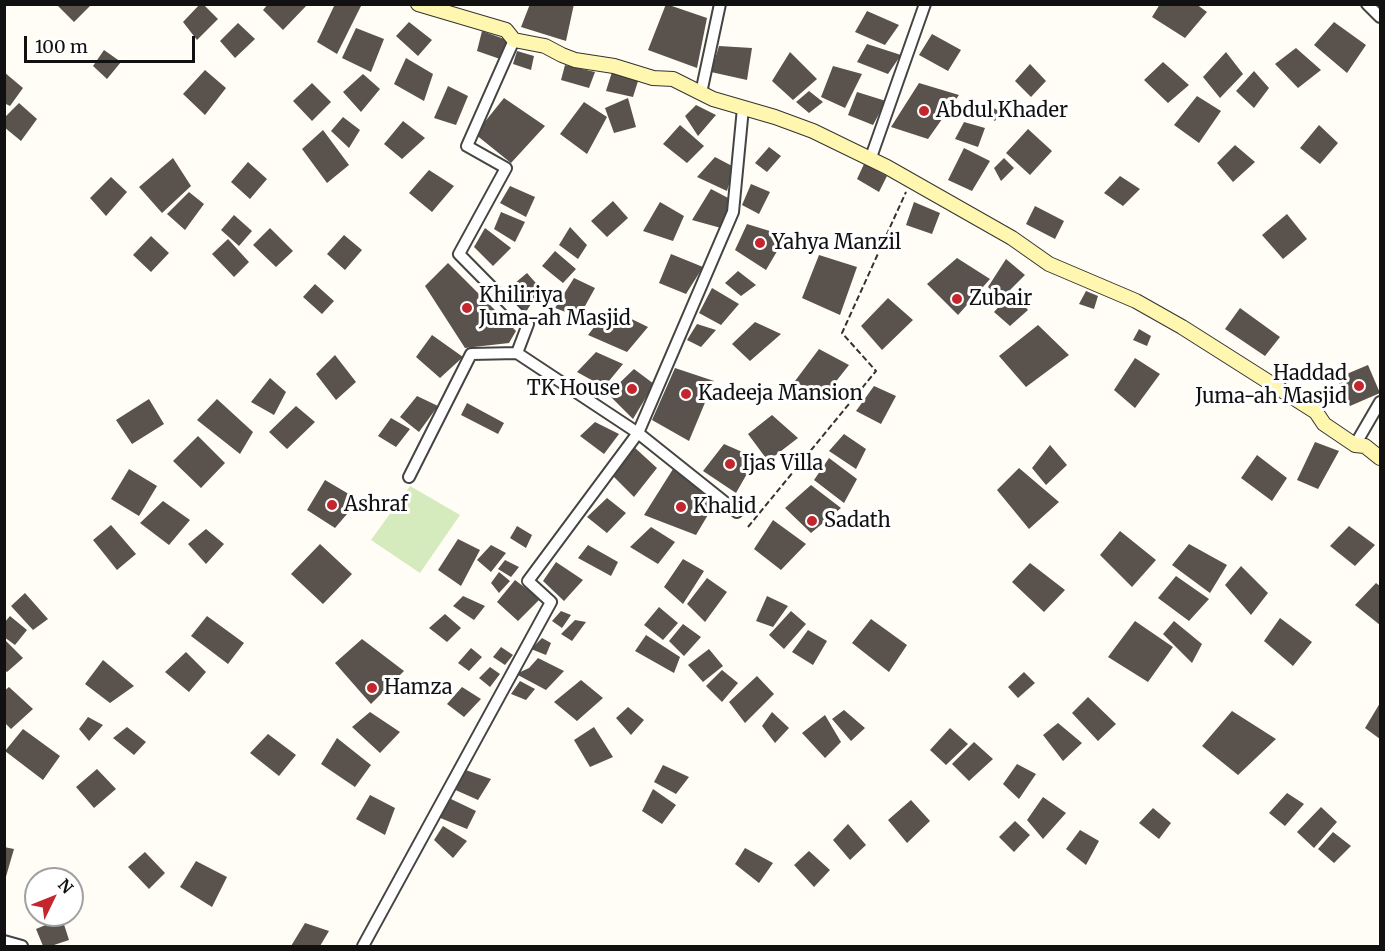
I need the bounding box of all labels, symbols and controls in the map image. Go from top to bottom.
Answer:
scale bar [27,24,198,62]
text: 100 m [35,35,88,58]
place label: Abdul Khader [936,99,1068,123]
marker: Abdul Khader [917,104,931,118]
place label: Yahya Manzil [772,231,901,255]
marker: Yahya Manzil [753,236,767,250]
place label: Khiliriya Juma-ah Masjid [479,284,631,331]
place label: Zubair [969,287,1032,311]
marker: Zubair [950,292,964,306]
marker: Khiliriya Juma-ah Masjid [460,301,474,315]
place label: Haddad Juma-ah Masjid [1195,362,1347,409]
place label: TK House [527,377,620,401]
marker: Haddad Juma-ah Masjid [1352,379,1366,393]
marker: TK House [625,382,639,396]
place label: Kadeeja Mansion [698,382,863,406]
marker: Kadeeja Mansion [679,387,693,401]
place label: Ijas Villa [742,452,823,476]
marker: Ijas Villa [723,457,737,471]
place label: Ashraf [344,493,408,517]
place label: Khalid [693,495,756,519]
marker: Ashraf [325,498,339,512]
marker: Khalid [674,500,688,514]
place label: Sadath [824,509,891,533]
marker: Sadath [805,514,819,528]
place label: Hamza [384,676,452,700]
marker: Hamza [365,681,379,695]
north arrow [24,867,84,927]
text: N [54,875,77,898]

